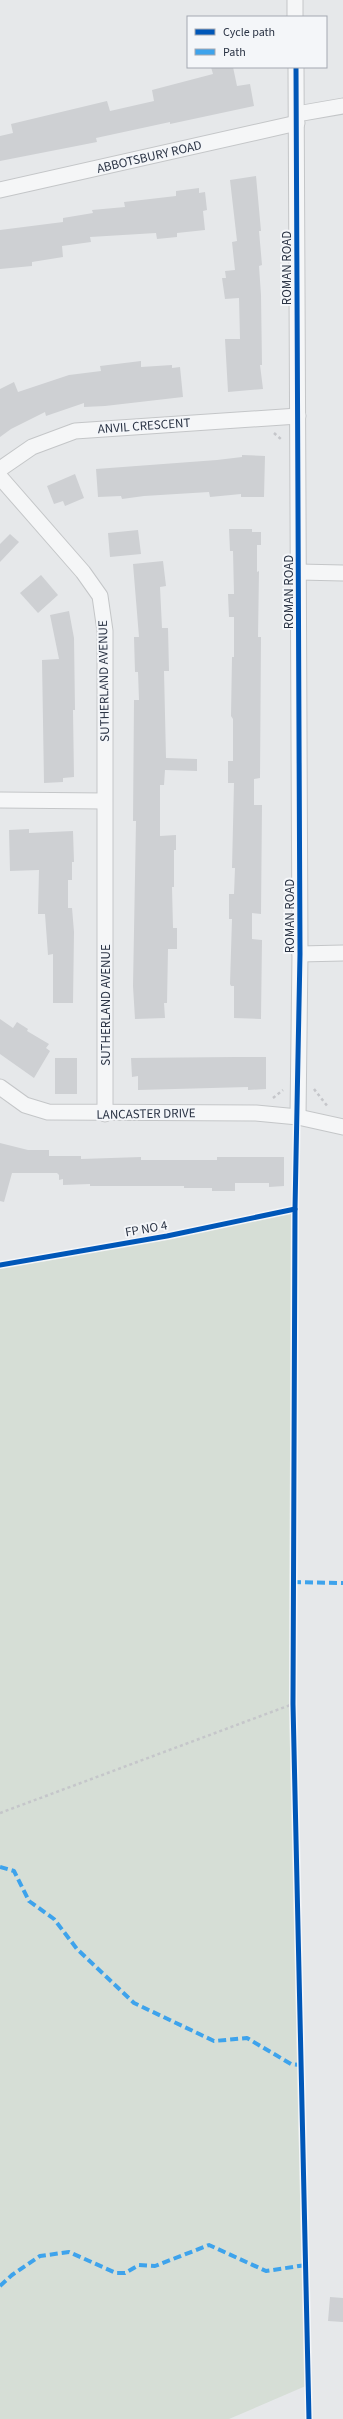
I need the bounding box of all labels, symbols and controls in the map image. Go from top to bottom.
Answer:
legend [187,16,327,68]
text: Cycle path [223,24,275,41]
text: Path [223,44,246,61]
street label: ABBOTSBURY ROAD [95,136,203,178]
street label: ROMAN ROAD [278,231,296,305]
street label: ANVIL CRESCENT [97,414,191,438]
street label: ROMAN ROAD [280,555,298,629]
street label: SUTHERLAND AVENUE [94,620,114,742]
street label: ROMAN ROAD [281,879,299,953]
street label: SUTHERLAND AVENUE [97,944,115,1066]
street label: LANCASTER DRIVE [96,1104,196,1124]
street label: FP NO 4 [124,1216,169,1242]

